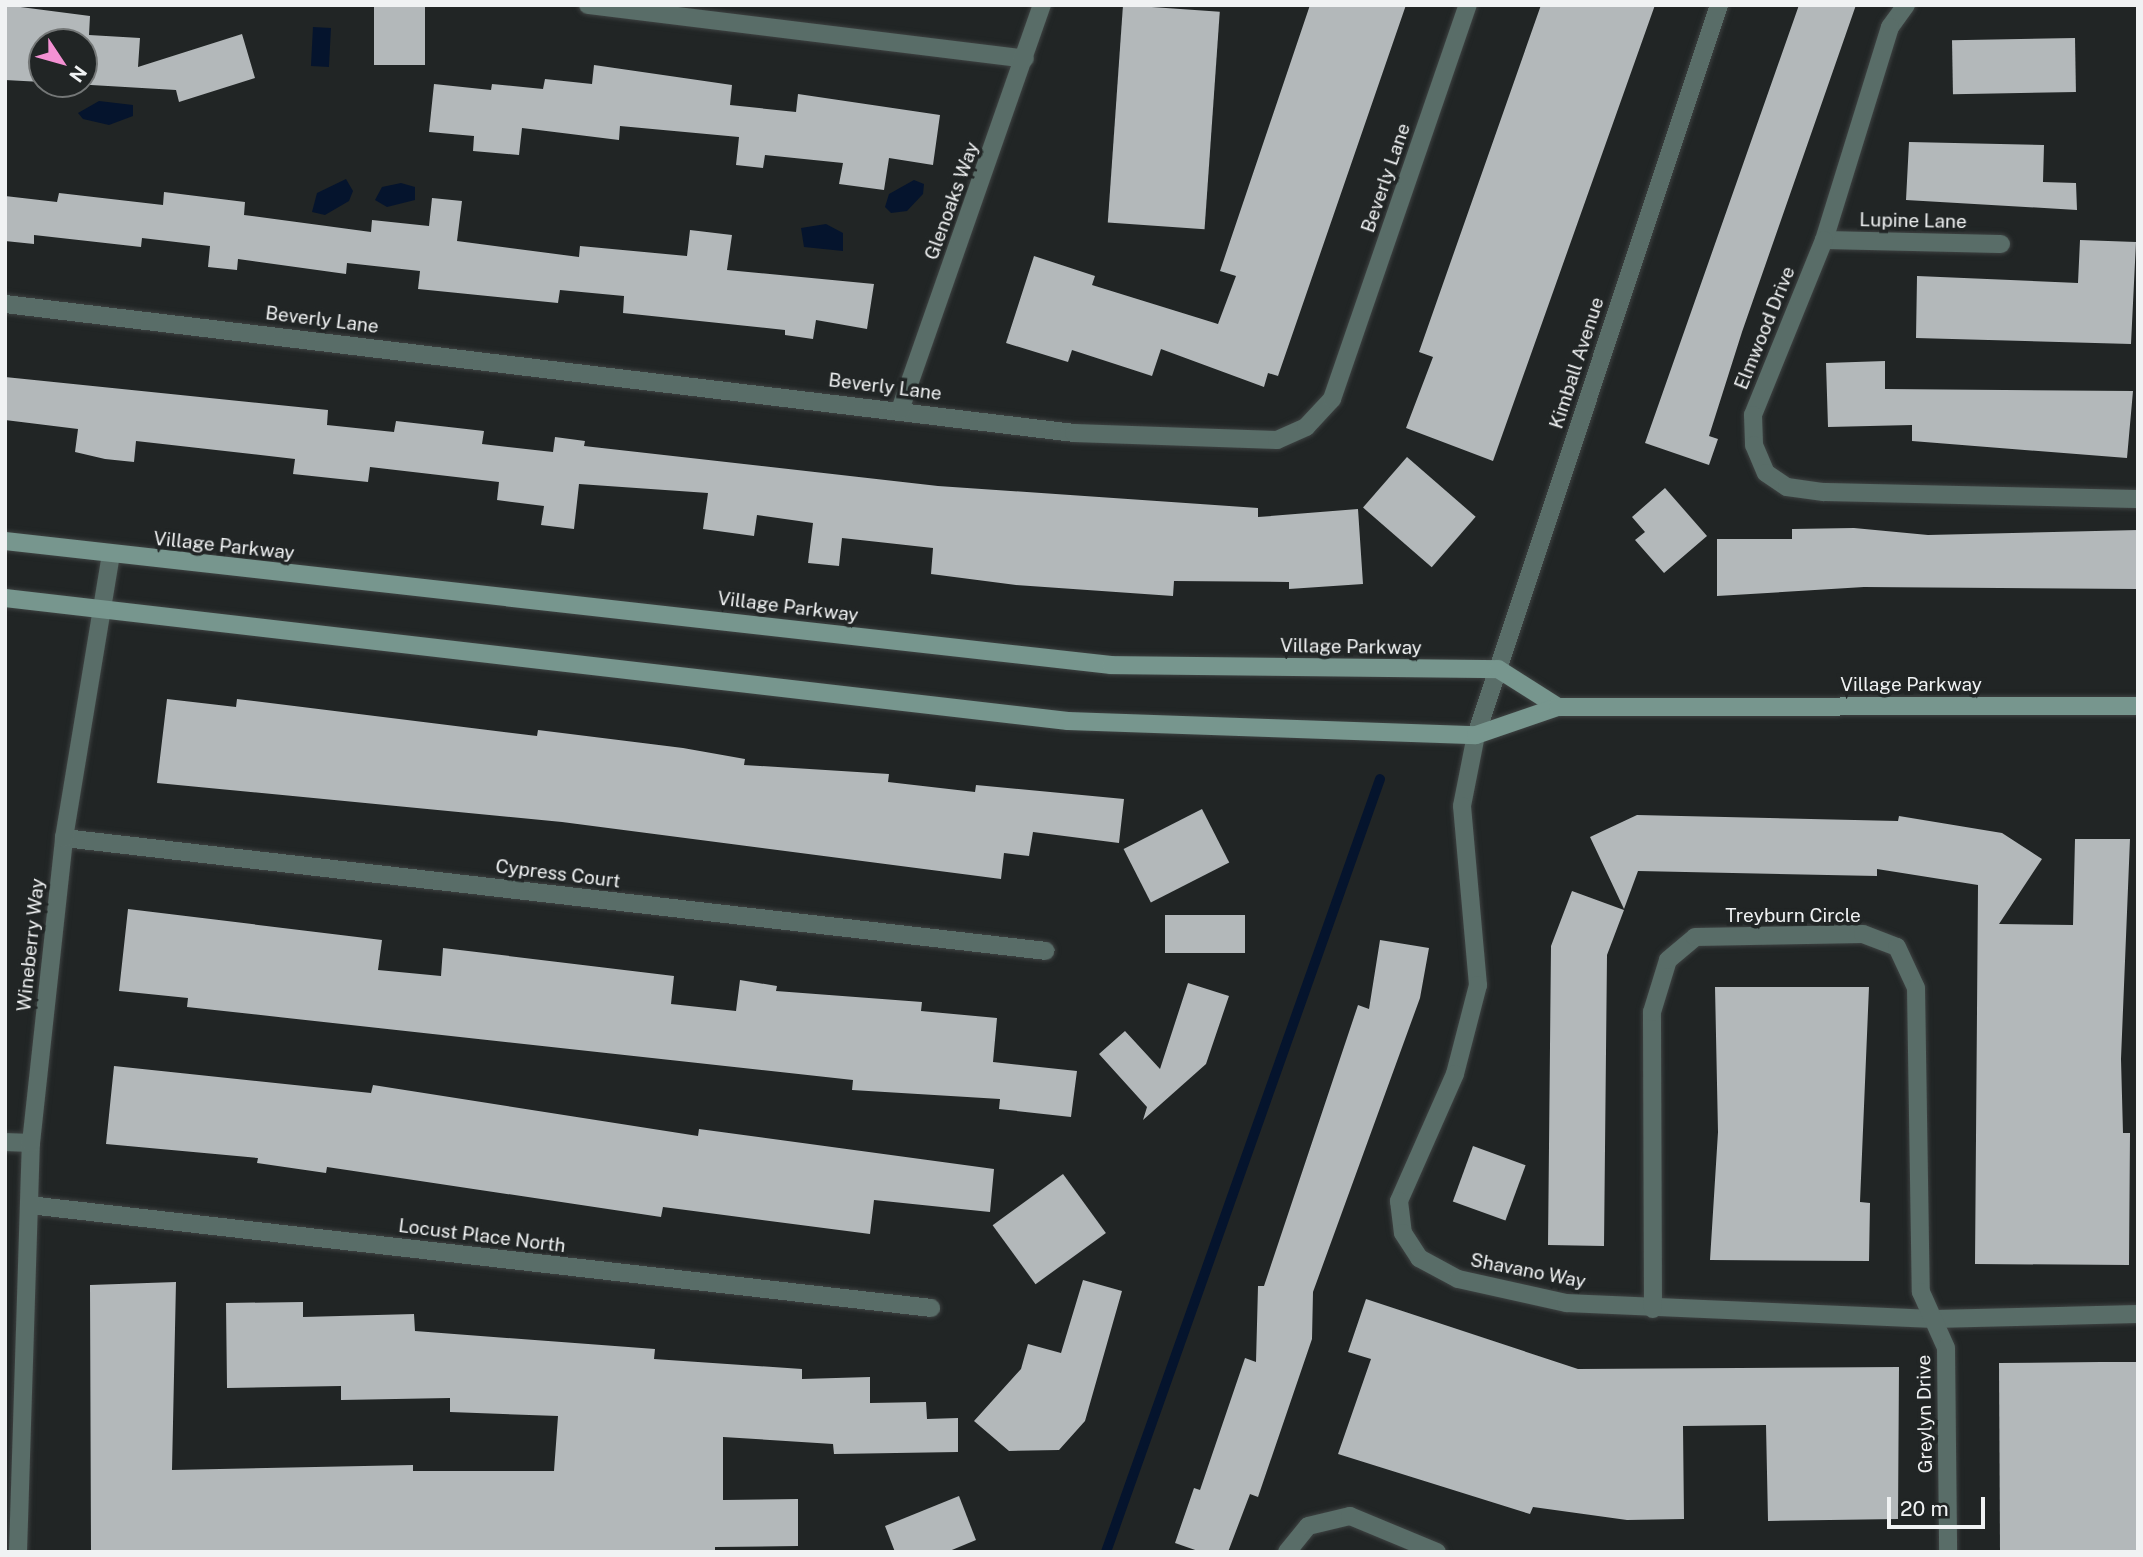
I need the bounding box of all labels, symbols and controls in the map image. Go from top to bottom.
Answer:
north arrow [28,28,98,98]
text: N [65,62,92,87]
street label: Beverly Lane [1357,120,1415,236]
street label: Glenoaks Way [920,139,984,263]
street label: Lupine Lane [1859,209,1967,233]
street label: Elmwood Drive [1730,263,1800,393]
street label: Kimball Avenue [1545,294,1609,432]
street label: Beverly Lane [264,302,380,338]
street label: Beverly Lane [827,369,943,405]
street label: Village Parkway [152,527,296,565]
street label: Village Parkway [716,587,860,627]
street label: Village Parkway [1280,634,1422,660]
street label: Village Parkway [1840,674,1982,696]
street label: Cypress Court [494,855,622,893]
street label: Wineberry Way [13,877,49,1013]
street label: Treyburn Circle [1725,905,1861,927]
street label: Locust Place North [397,1214,567,1258]
street label: Shavano Way [1468,1249,1588,1293]
street label: Greylyn Drive [1913,1355,1937,1473]
scale bar [1891,1484,1989,1528]
text: 20 m [1900,1496,1949,1521]

